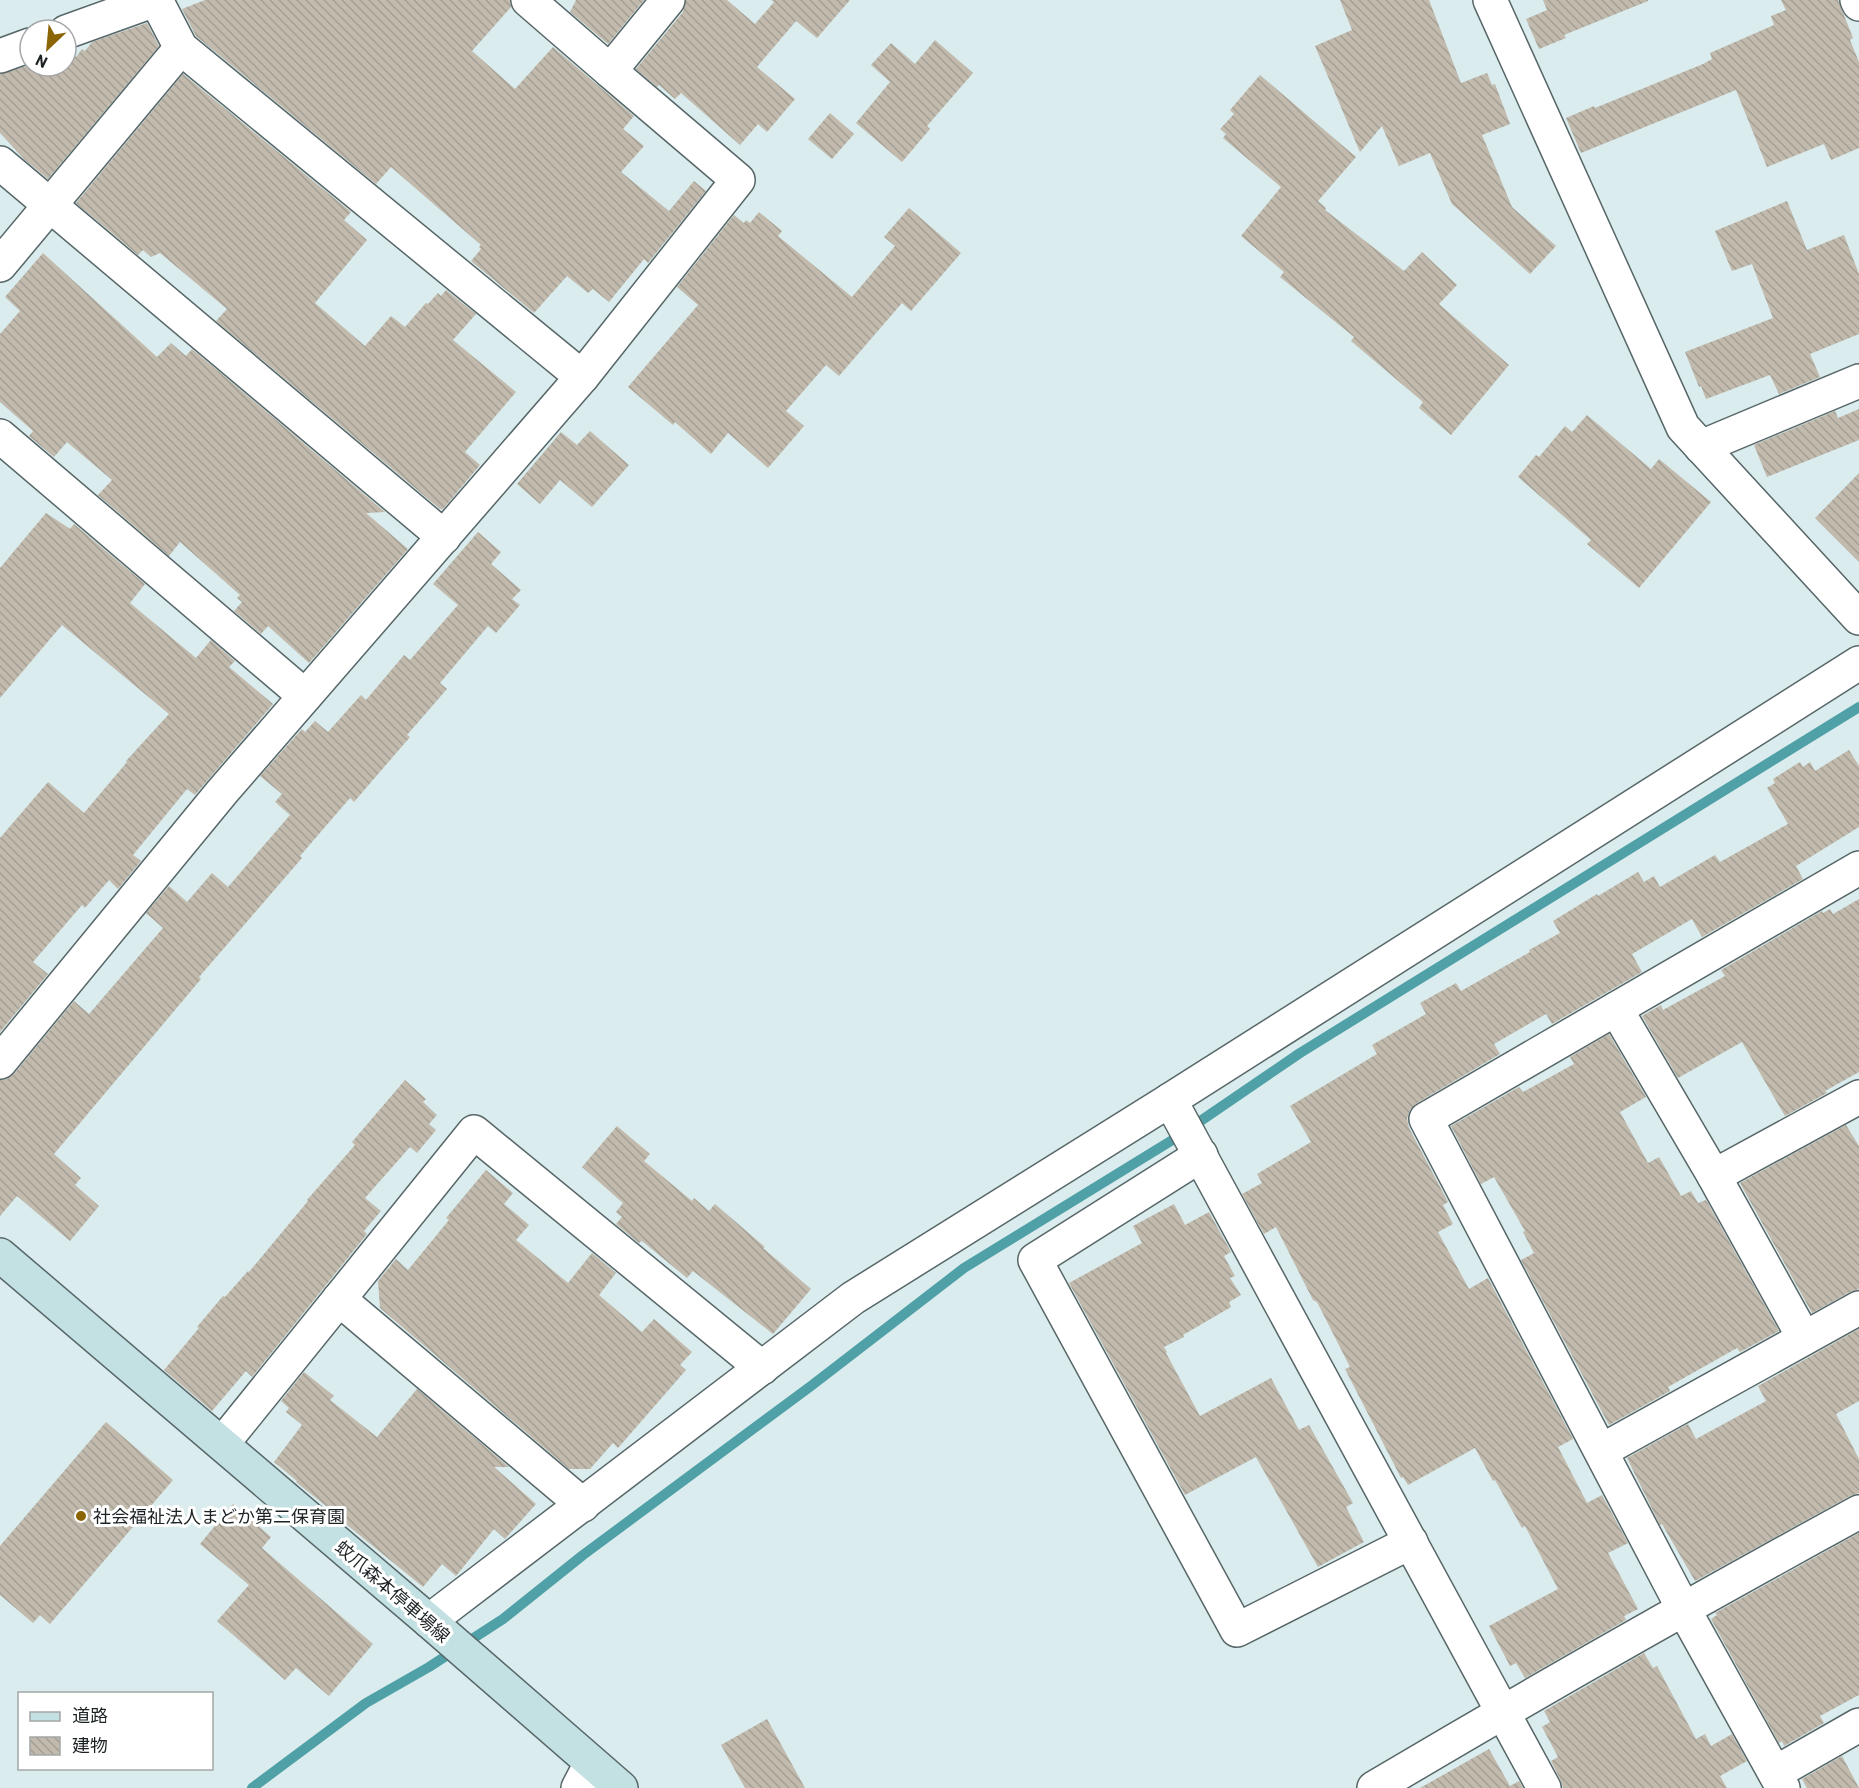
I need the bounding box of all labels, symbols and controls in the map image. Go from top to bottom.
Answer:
north arrow [18,18,78,78]
text: N [32,51,50,73]
place label: 社会福祉法人まどか第二保育園 [93,1505,345,1527]
marker: 社会福祉法人まどか第二保育園 [74,1509,88,1523]
street label: 蚊爪森本停車場線 [331,1535,455,1647]
legend [18,1692,213,1770]
text: 道路 [72,1704,108,1726]
text: 建物 [72,1734,108,1756]

